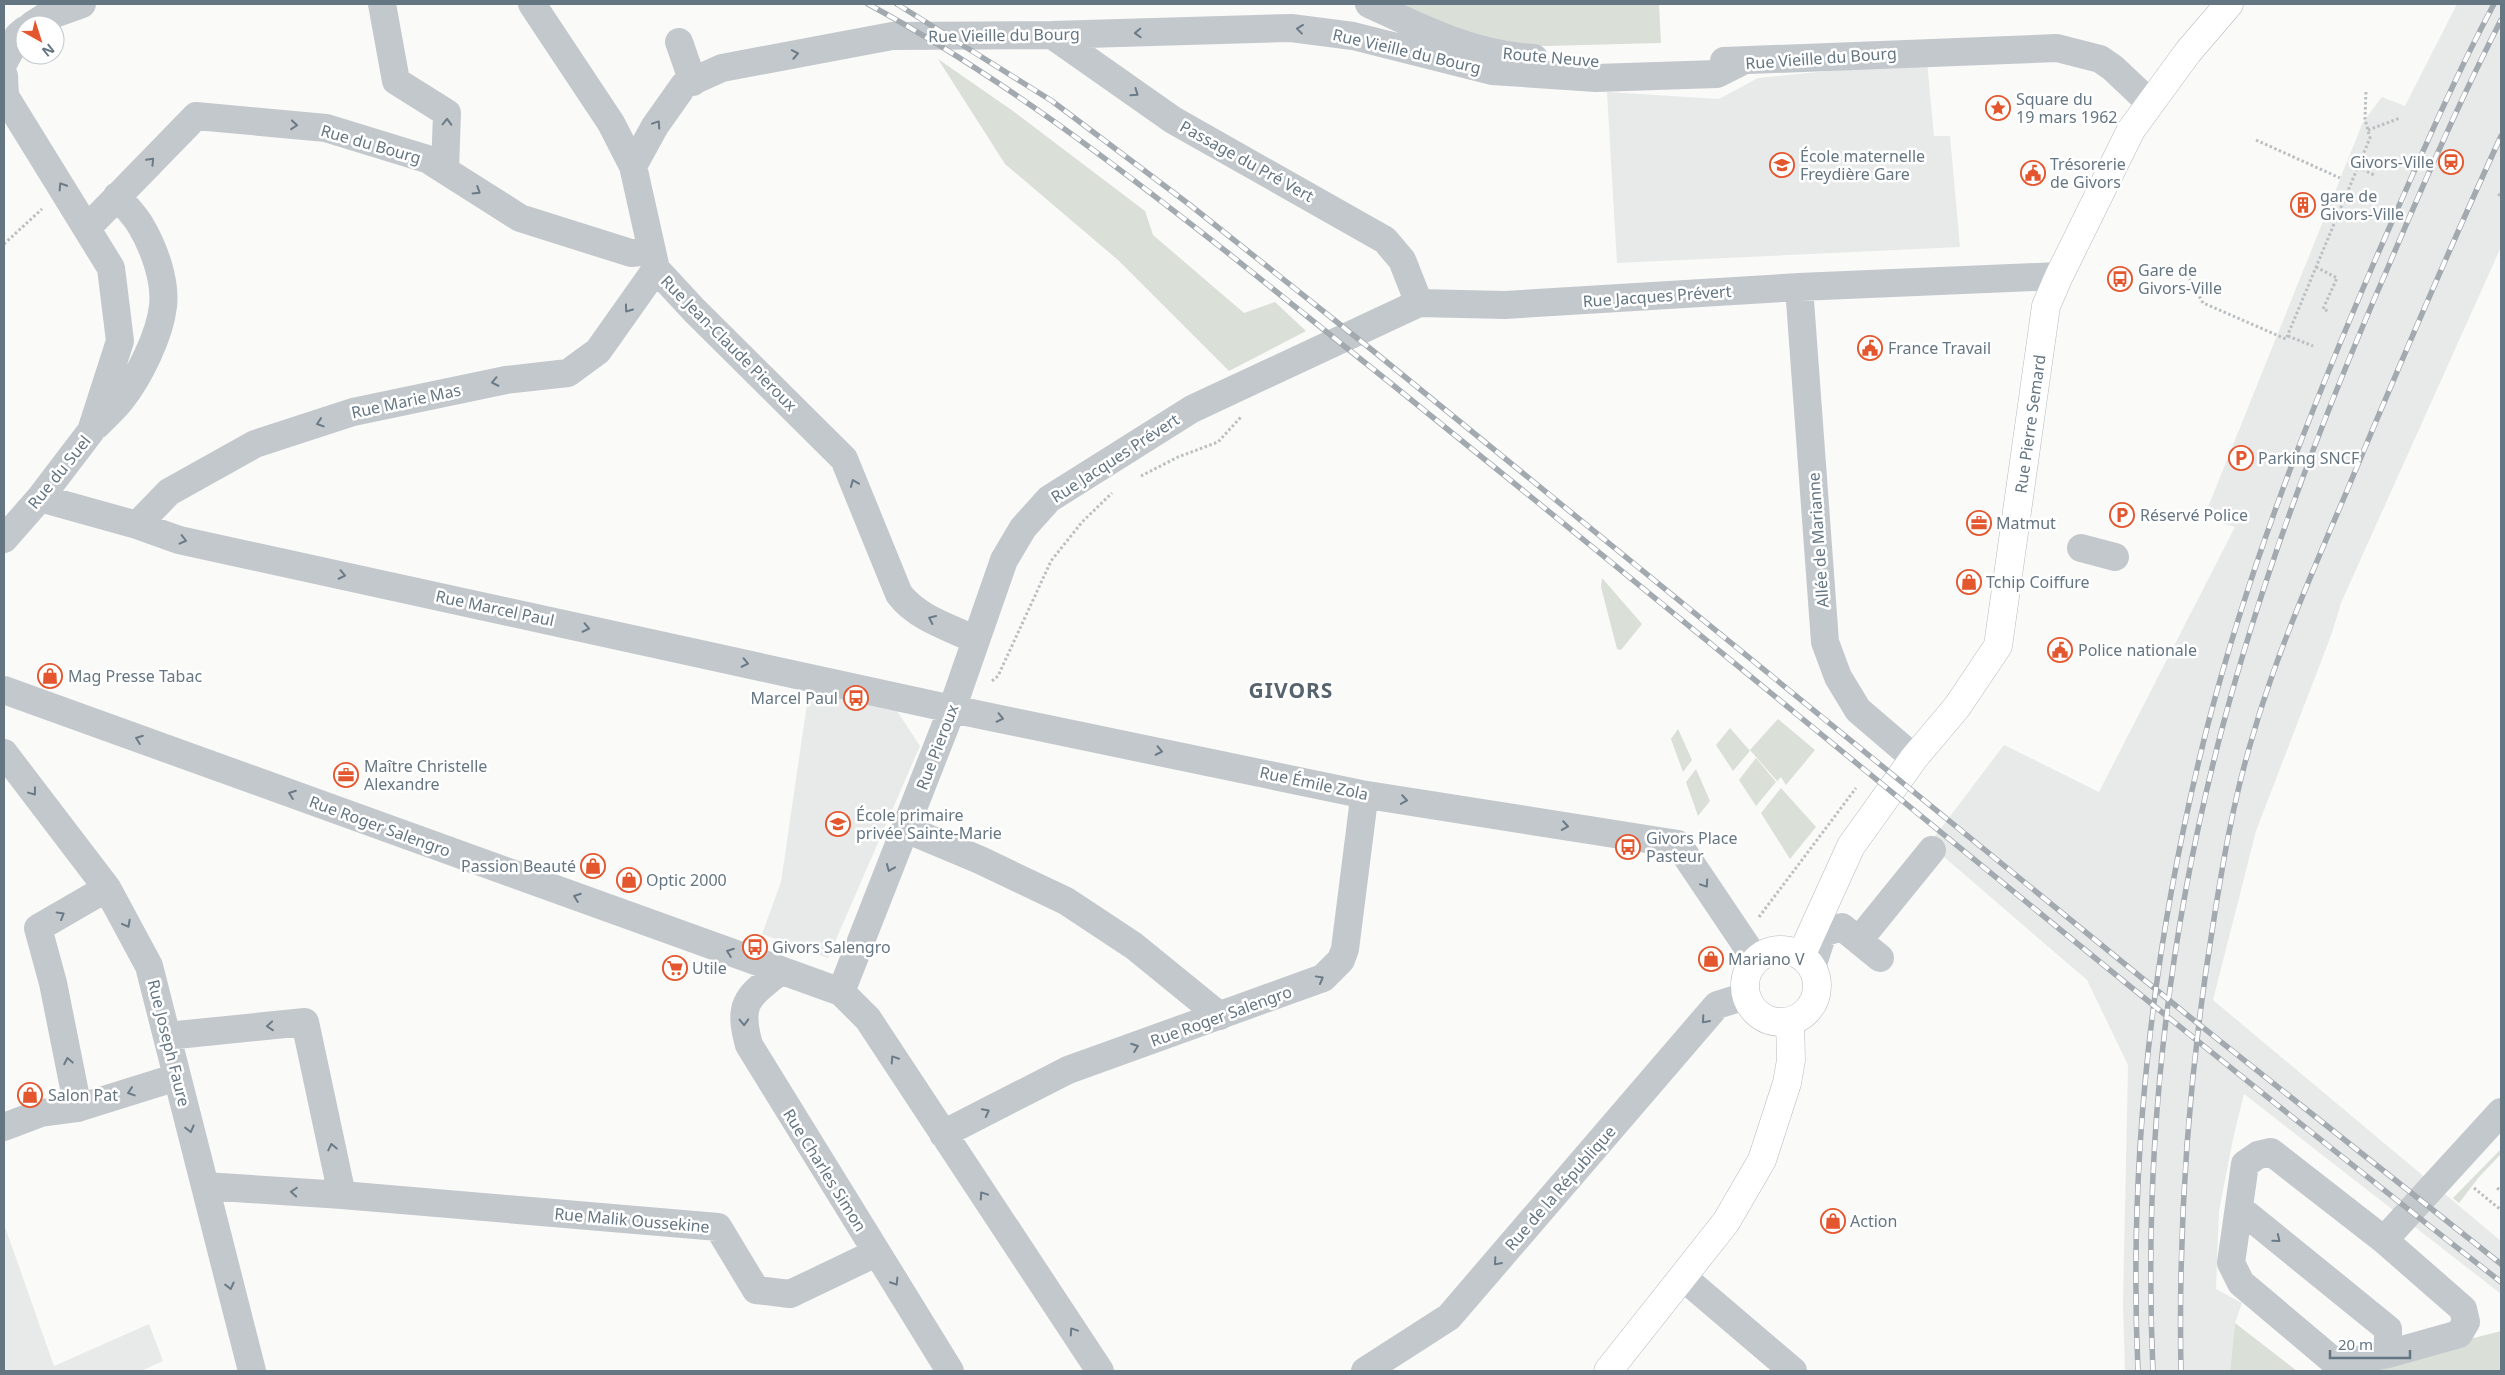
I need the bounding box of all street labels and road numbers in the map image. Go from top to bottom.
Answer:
street label: Rue Vieille du Bourg [928,23,1080,47]
street label: Rue Vieille du Bourg [1331,23,1483,79]
street label: Route Neuve [1502,42,1600,72]
street label: Rue Vieille du Bourg [1745,42,1897,74]
street label: Passage du Pré Vert [1176,115,1318,207]
street label: Rue du Bourg [318,119,424,169]
street label: Rue Jean-Claude Pieroux [656,270,802,416]
street label: Rue Jacques Prévert [1582,280,1732,312]
street label: Rue Pierre Semard [2009,353,2051,495]
street label: Rue Marie Mas [349,379,463,423]
street label: Rue Jacques Prévert [1047,408,1184,508]
street label: Rue du Suel [23,431,95,513]
street label: Allée de Marianne [1802,472,1834,608]
street label: Rue Marcel Paul [434,585,556,631]
street label: Rue Pieroux [911,700,964,793]
street label: Rue Émile Zola [1258,761,1370,805]
street label: Rue Roger Salengro [306,790,454,862]
street label: Rue Joseph Faure [143,977,195,1109]
street label: Rue Roger Salengro [1147,980,1295,1052]
street label: Rue Charles Simon [778,1104,872,1236]
street label: Rue de la République [1500,1121,1620,1255]
street label: Rue Malik Oussekine [553,1202,711,1238]

